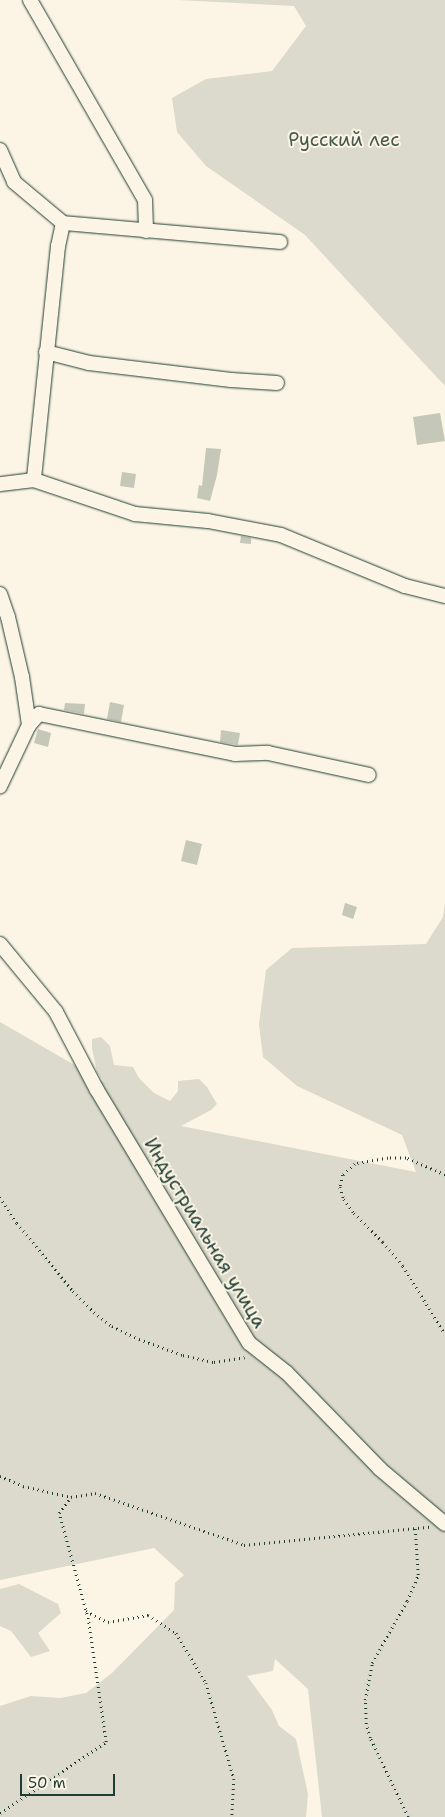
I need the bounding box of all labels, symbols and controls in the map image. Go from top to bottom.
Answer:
park label: Русский лес [288,129,400,151]
street label: Индустриальная улица [139,1134,271,1332]
scale bar [22,1764,118,1796]
text: 50 m [28,1773,66,1793]

